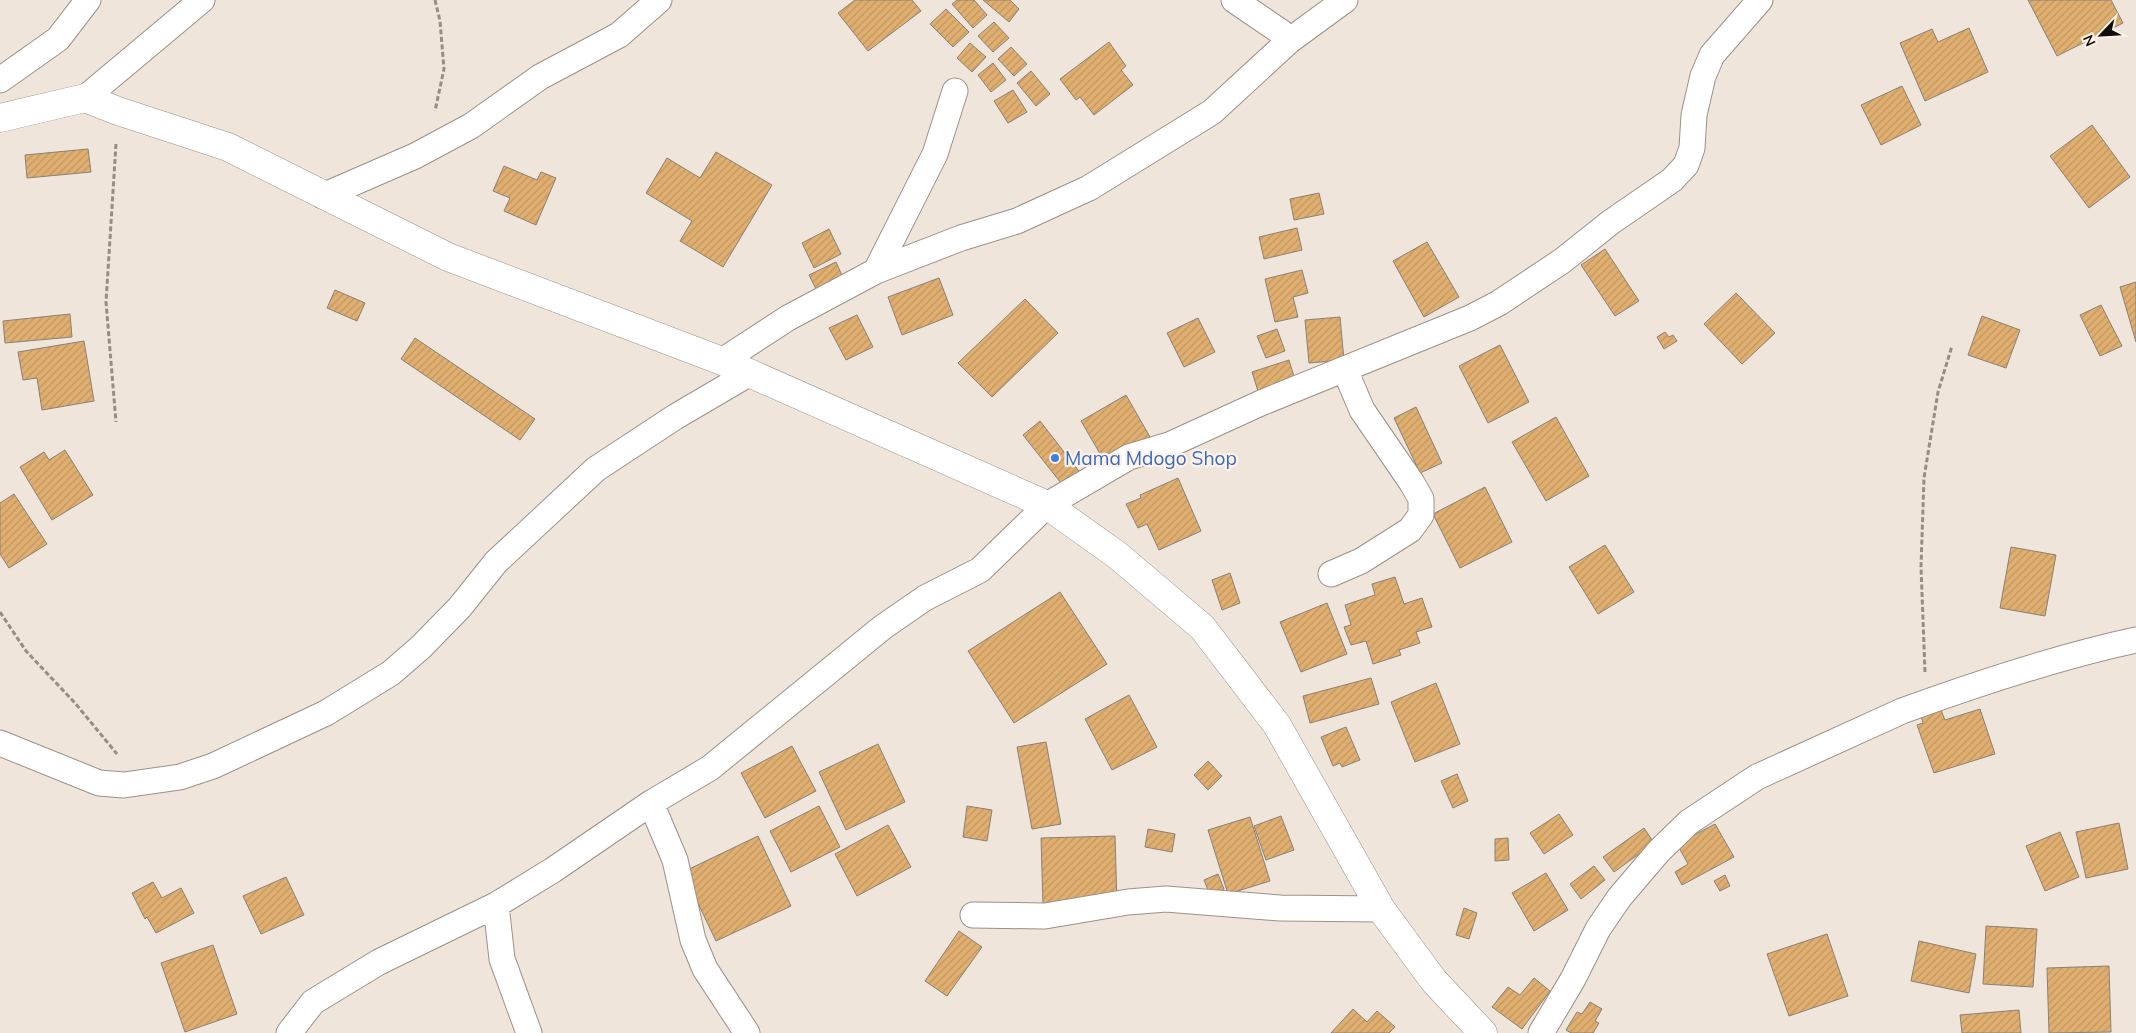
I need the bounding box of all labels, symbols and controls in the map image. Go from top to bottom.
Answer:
north arrow [2076,10,2126,60]
text: N [2079,32,2100,49]
place label: Mama Mdogo Shop [1065,446,1237,470]
marker: Mama Mdogo Shop [1049,452,1061,464]

